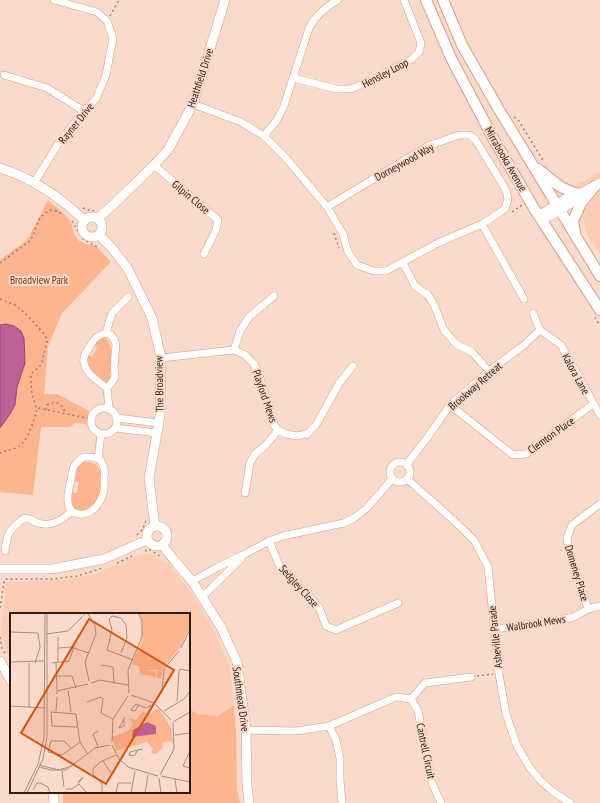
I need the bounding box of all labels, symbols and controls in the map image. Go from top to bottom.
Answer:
street label: Heathfield Drive [184,46,216,110]
street label: Hensley Loop [359,55,411,91]
street label: Rayner Drive [55,99,97,146]
street label: Mirrabooka Avenue [482,124,530,194]
street label: Dorneywood Way [372,140,437,184]
street label: Gilpin Close [169,177,213,217]
park label: Broadview Park [10,273,69,287]
street label: Kalora Lane [559,351,593,397]
street label: The Broadview [152,355,166,412]
street label: Brookway Retreat [445,359,505,413]
street label: Playford Mews [249,368,281,425]
street label: Clemton Place [525,413,577,457]
street label: Domeney Place [562,543,592,603]
street label: Sedgley Close [276,562,322,611]
street label: Asheville Parade [485,605,505,669]
street label: Walbrook Mews [506,611,567,635]
inset map [10,613,190,793]
street label: Southmead Drive [230,666,253,733]
street label: Cantrell Circuit [413,722,439,780]

